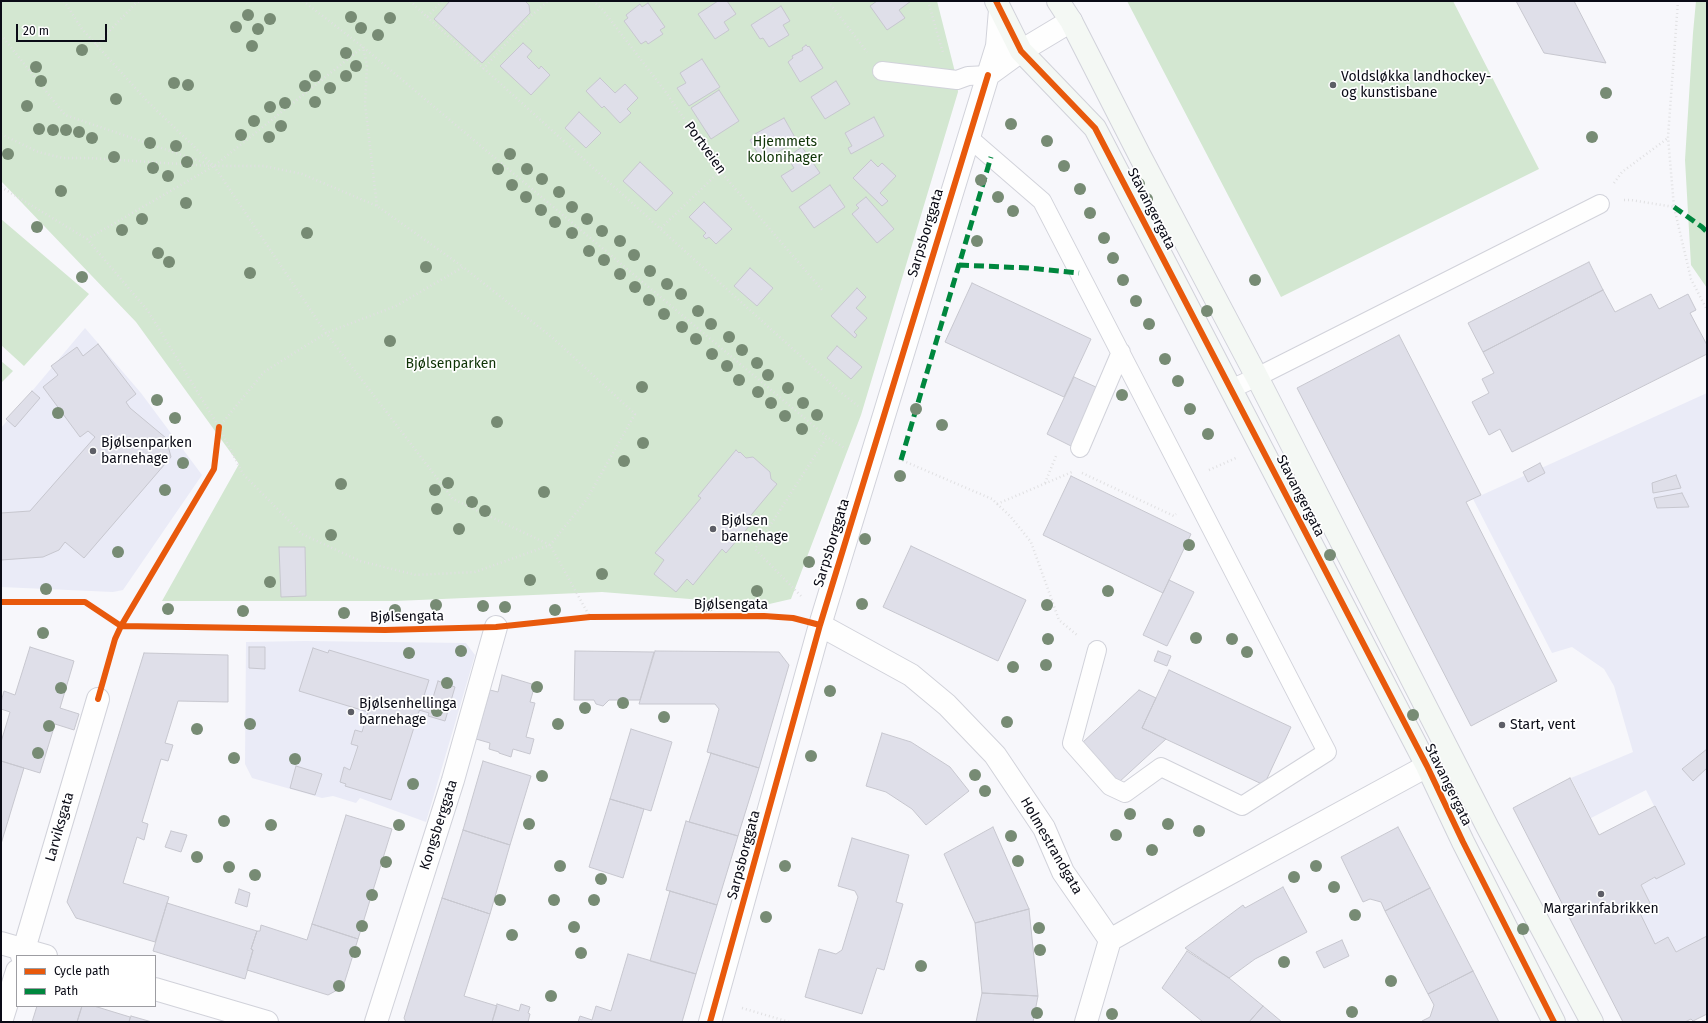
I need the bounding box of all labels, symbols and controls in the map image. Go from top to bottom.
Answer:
scale bar [18,16,109,42]
text: 20 m [23,24,49,38]
place label: Voldsløkka landhockey- og kunstisbane [1341,69,1492,102]
marker: Voldsløkka landhockey- og kunstisbane [1328,80,1338,90]
street label: Portveien [680,119,730,177]
park label: Hjemmets kolonihager [747,134,823,166]
street label: Stavangergata [1123,165,1179,253]
street label: Sarpsborggata [905,187,947,279]
park label: Bjølsenparken [405,356,497,372]
place label: Bjølsenparken barnehage [101,435,192,468]
marker: Bjølsenparken barnehage [88,446,98,456]
street label: Stavangergata [1272,452,1328,540]
street label: Sarpsborggata [811,497,853,589]
place label: Bjølsen barnehage [721,513,788,546]
marker: Bjølsen barnehage [708,524,718,534]
street label: Bjølsengata [694,597,768,613]
street label: Bjølsengata [370,608,444,626]
place label: Bjølsenhellinga barnehage [359,696,457,728]
marker: Bjølsenhellinga barnehage [346,707,356,717]
place label: Start, vent [1510,717,1576,733]
marker: Start, vent [1497,720,1507,730]
street label: Stavangergata [1421,741,1475,829]
street label: Kongsberggata [417,778,461,872]
street label: Larviksgata [42,790,78,864]
street label: Holmestrandgata [1016,794,1086,898]
street label: Sarpsborggata [724,809,764,901]
marker: Margarinfabrikken [1596,889,1606,899]
place label: Margarinfabrikken [1543,901,1659,917]
legend [16,955,156,1007]
text: Cycle path [54,964,110,978]
text: Path [54,984,78,998]

